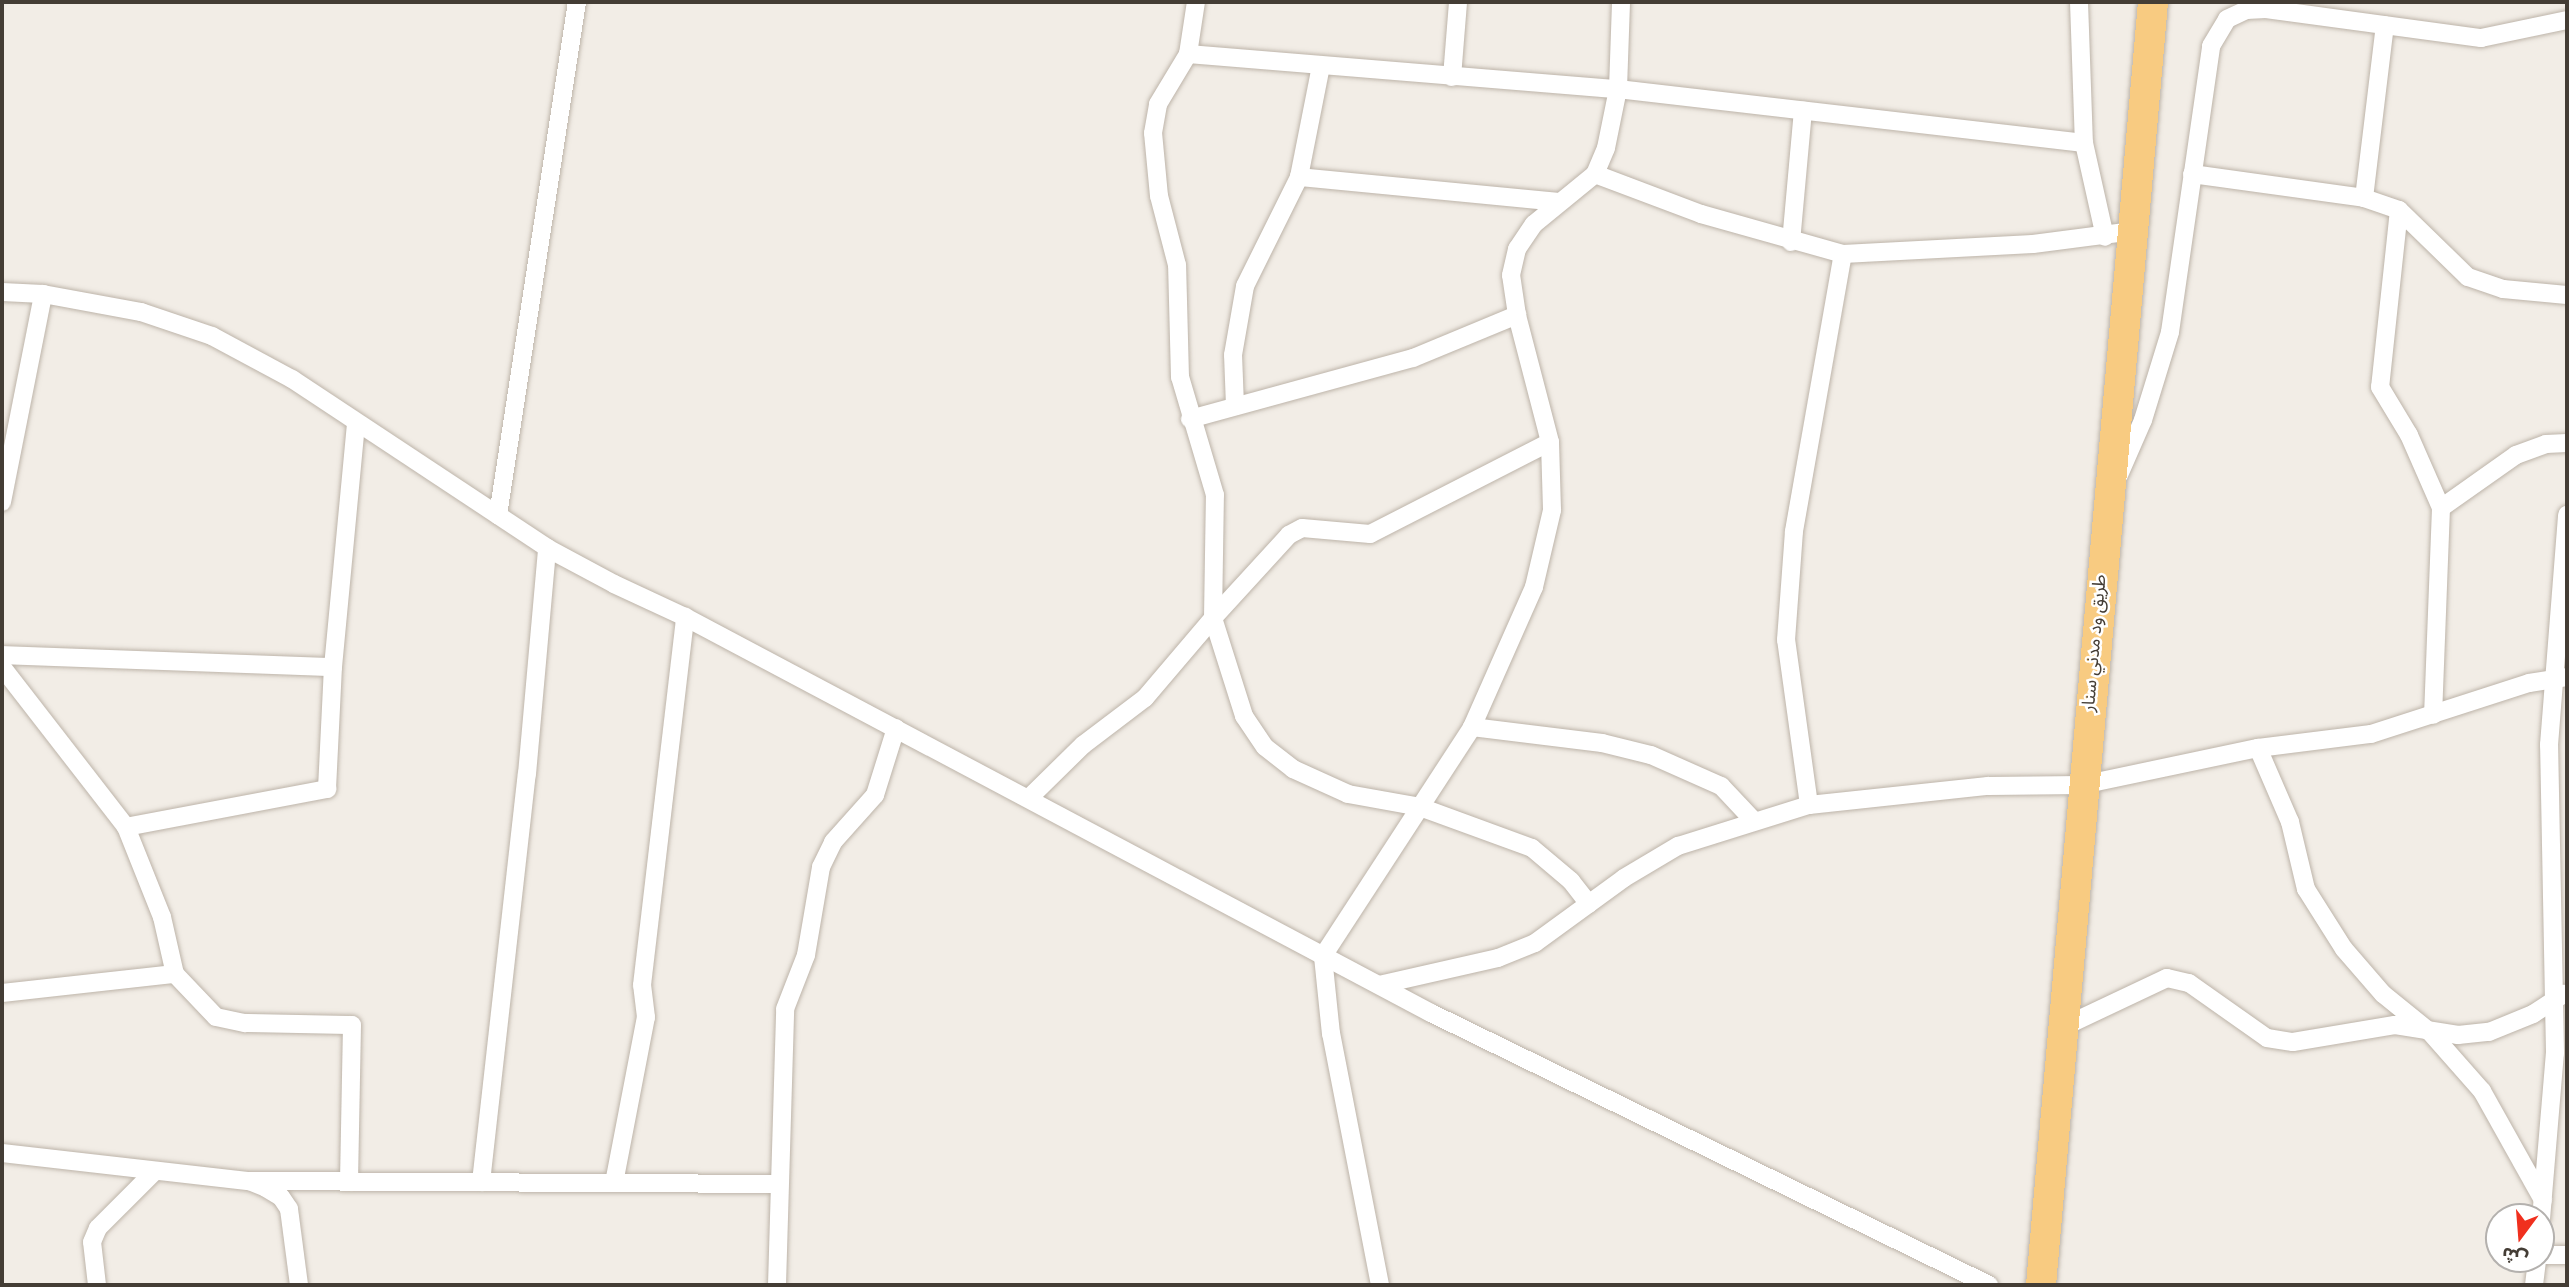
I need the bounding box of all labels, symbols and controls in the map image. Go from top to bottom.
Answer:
street label: طريق ود مدني سنار [2077,573,2111,713]
north arrow [2485,1203,2555,1273]
text: ش [2499,1242,2530,1271]

